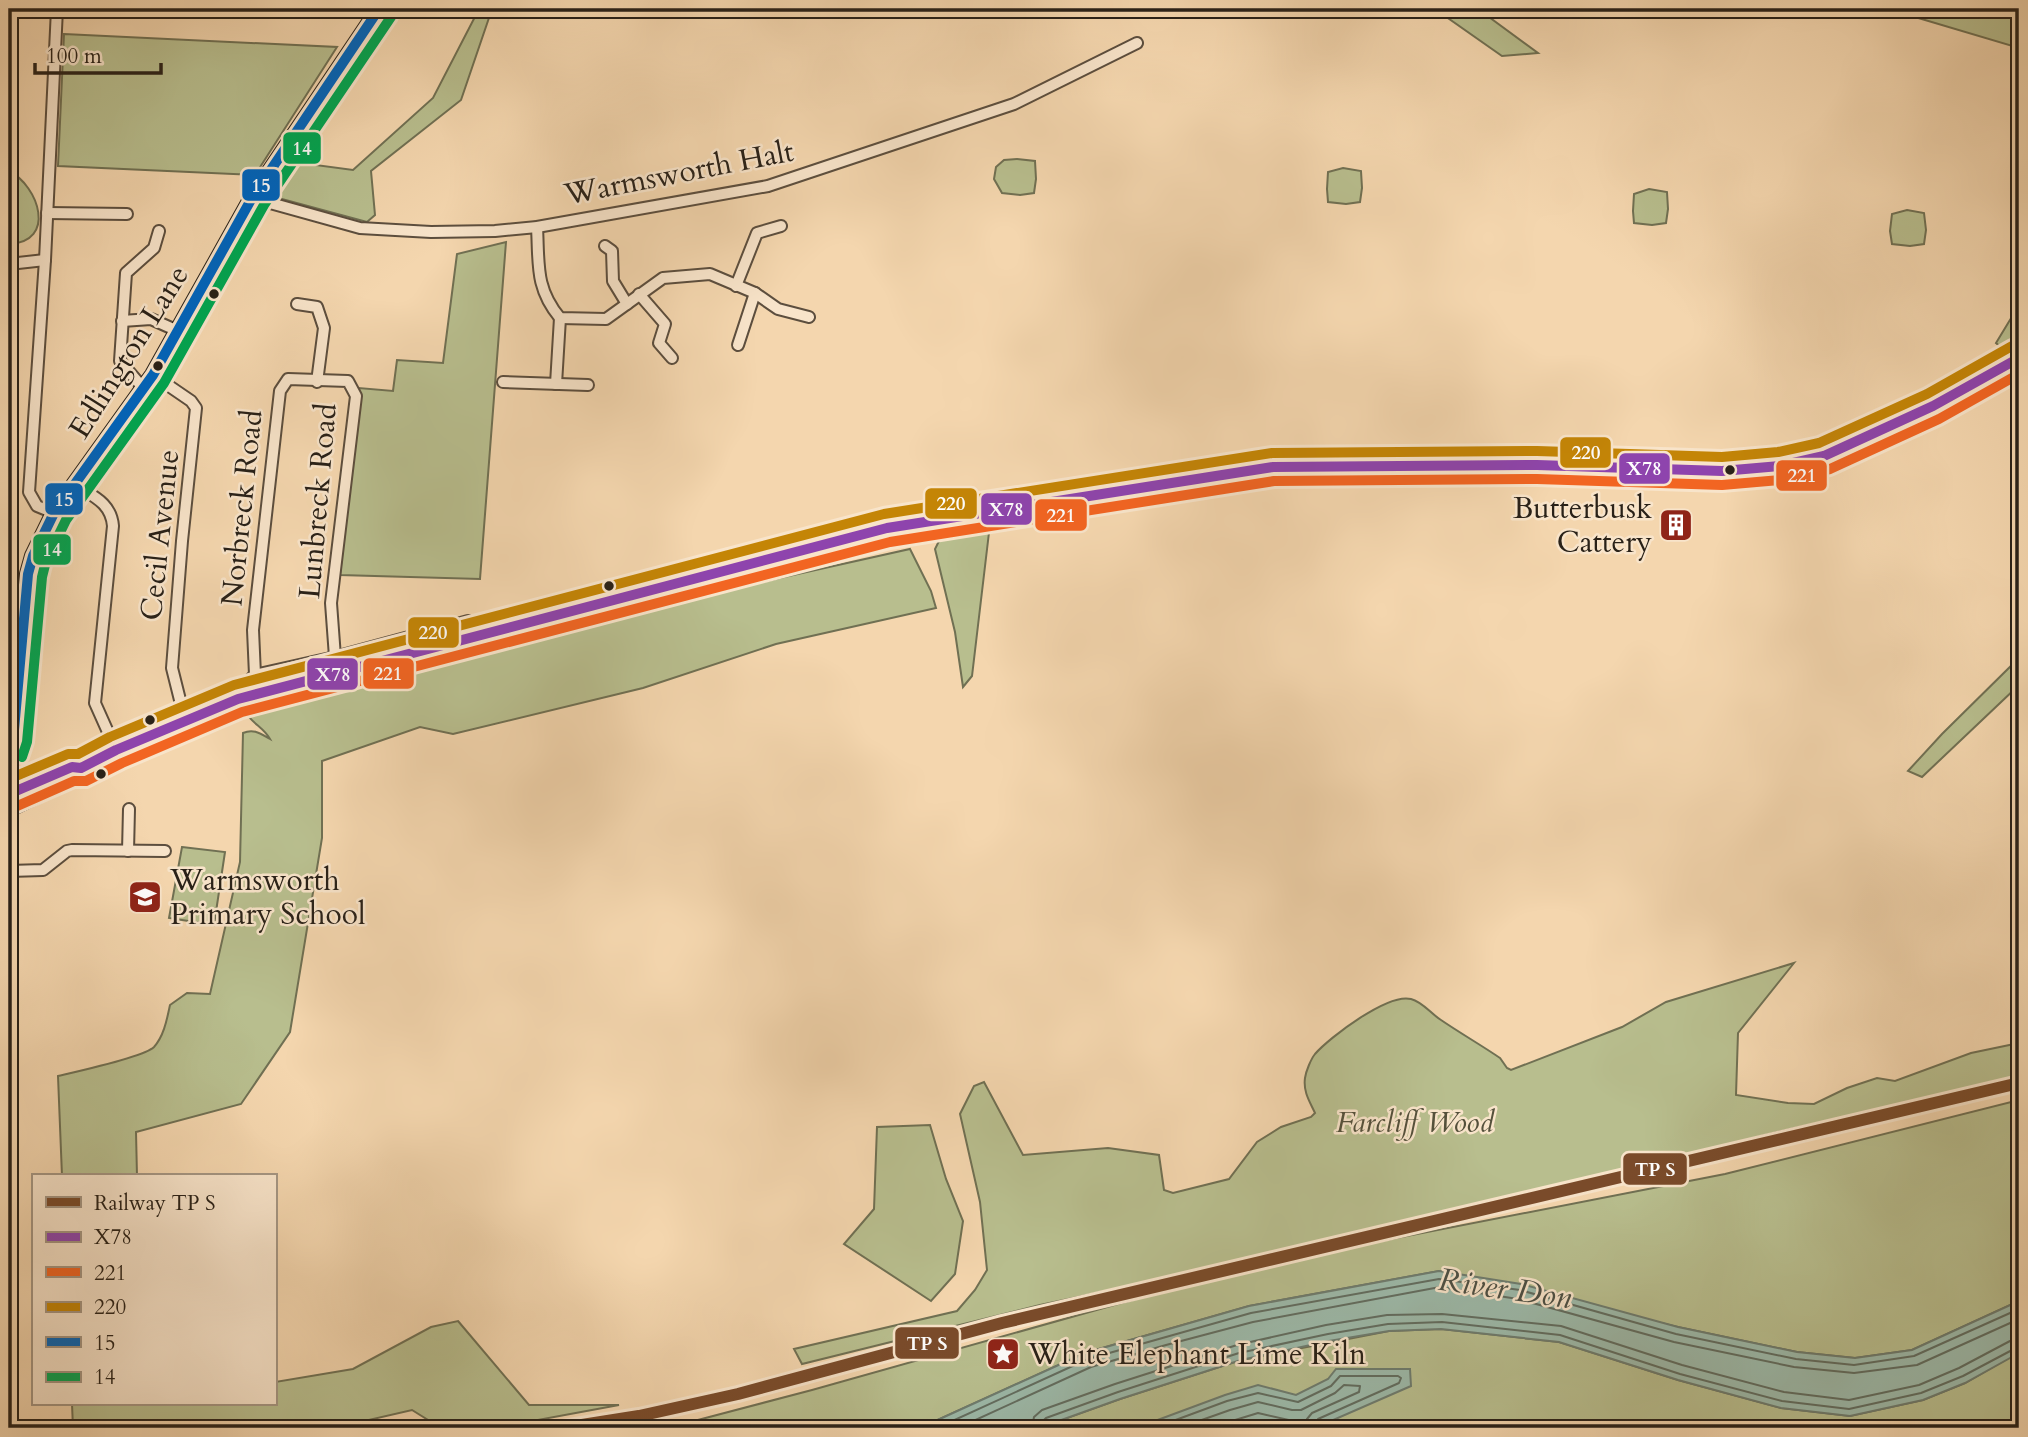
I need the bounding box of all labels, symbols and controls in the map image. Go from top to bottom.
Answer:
scale bar [35,32,161,76]
text: 100 m [46,42,102,71]
line badge: 14 [282,131,322,165]
street label: Warmsworth Halt [560,131,798,216]
text: 14 [292,136,312,162]
line badge: 15 [241,168,281,202]
text: 15 [251,173,271,199]
street label: Edlington Lane [59,258,199,446]
unlabelled marker [207,287,221,301]
unlabelled marker [151,359,165,373]
street label: Lunbreck Road [289,402,347,600]
street label: Norbreck Road [211,408,273,608]
line badge: 220 [1559,436,1612,469]
text: 220 [1571,440,1601,466]
street label: Cecil Avenue [131,447,189,623]
line badge: X78 [1618,452,1671,485]
text: X78 [1626,456,1662,482]
line badge: 221 [1775,459,1828,492]
unlabelled marker [1723,463,1737,477]
text: 221 [1787,463,1817,489]
line badge: 15 [44,482,84,516]
text: 15 [54,487,74,513]
line badge: 220 [924,487,978,520]
place label: Butterbusk Cattery [1513,488,1652,563]
text: 220 [936,491,966,517]
line badge: X78 [980,492,1033,526]
text: X78 [988,497,1024,523]
line badge: 221 [1034,498,1088,532]
text: 221 [1046,503,1076,529]
building icon: Butterbusk Cattery [1657,506,1695,544]
line badge: 14 [32,533,72,566]
text: 14 [42,537,62,563]
unlabelled marker [602,579,616,593]
line badge: 220 [407,616,460,649]
text: 220 [418,620,448,646]
line badge: X78 [306,657,359,691]
line badge: 221 [362,657,415,690]
text: 221 [373,661,403,687]
text: X78 [315,662,351,688]
unlabelled marker [143,713,157,727]
unlabelled marker [94,767,108,781]
place label: Warmsworth Primary School [169,860,366,935]
school or university icon: Warmsworth Primary School [126,878,164,916]
park label: Farcliff Wood [1336,1102,1496,1143]
line badge: TP S [1622,1152,1688,1186]
text: TP S [1634,1157,1676,1183]
legend [32,1174,276,1406]
text: Railway TP S [94,1189,216,1218]
text: X78 [94,1223,132,1252]
water label: River Don [1436,1258,1575,1320]
text: 221 [94,1259,126,1288]
text: 220 [94,1293,126,1322]
line badge: TP S [894,1326,960,1360]
text: 15 [94,1329,116,1358]
text: TP S [906,1331,948,1357]
place label: White Elephant Lime Kiln [1027,1334,1366,1375]
place icon: White Elephant Lime Kiln [984,1335,1022,1373]
text: 14 [94,1363,116,1392]

